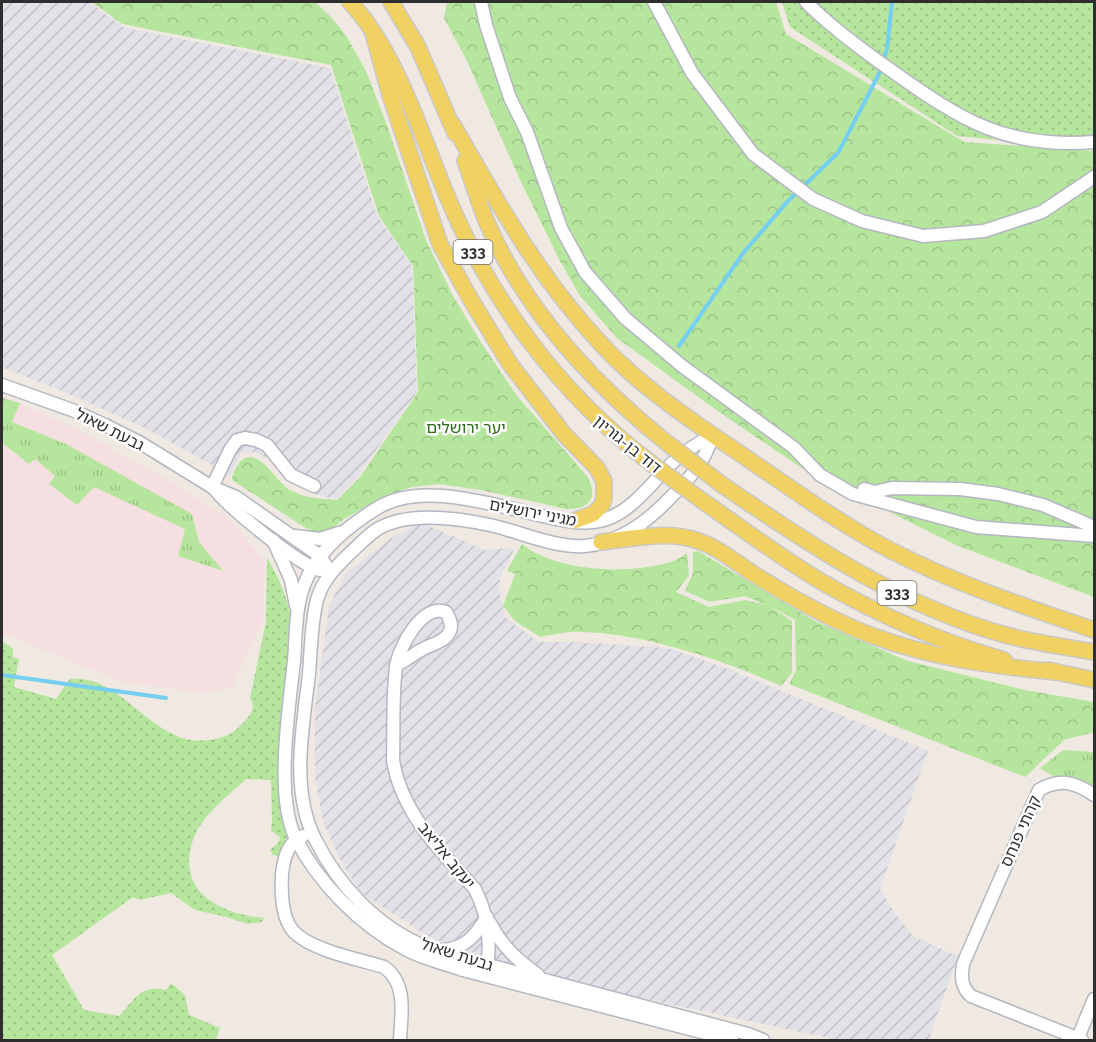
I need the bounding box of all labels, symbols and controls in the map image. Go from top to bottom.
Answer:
road number: 333 [454,240,492,264]
street label: גבעת שאול [72,404,147,455]
street label: דוד בן-גוריון [590,411,665,478]
park label: יער ירושלים [426,418,506,437]
street label: מגיני ירושלים [488,495,578,530]
road number: 333 [878,581,916,605]
street label: קהתי פנחס [996,793,1045,870]
street label: יעקב אליאב [414,818,479,892]
street label: גבעת שאול [418,934,495,975]

